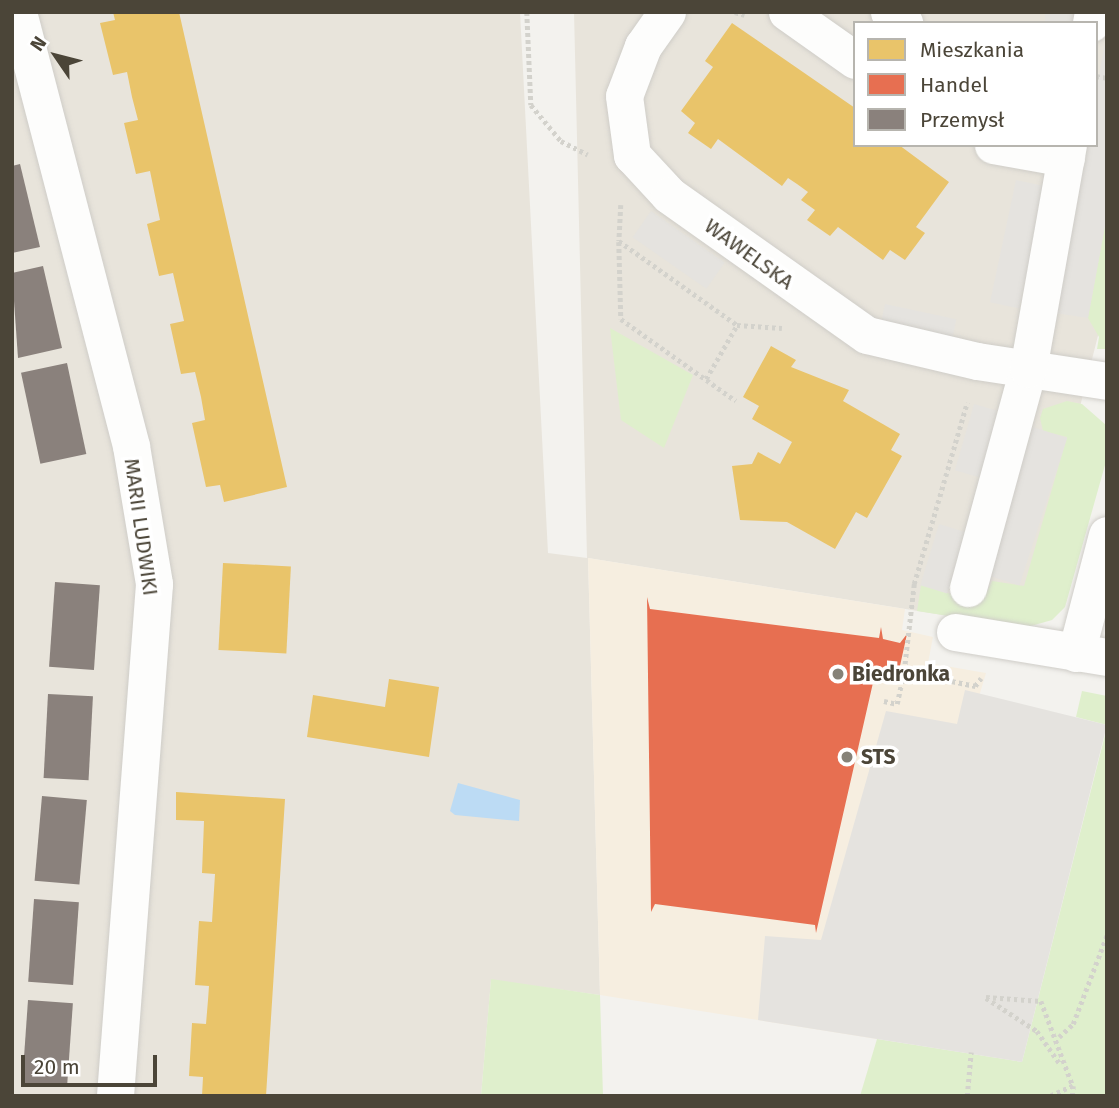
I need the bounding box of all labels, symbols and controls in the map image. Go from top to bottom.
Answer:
north arrow [21,21,91,91]
legend [853,21,1098,147]
text: N [25,32,51,55]
text: Mieszkania [920,37,1024,63]
text: Handel [920,72,988,98]
text: Przemysł [920,107,1004,133]
street label: WAWELSKA [700,213,798,295]
street label: MARII LUDWIKI [119,457,163,597]
place label: Biedronka [852,661,950,687]
marker: Biedronka [830,666,846,682]
place label: STS [861,744,896,770]
marker: STS [839,749,855,765]
scale bar [24,1042,161,1086]
text: 20 m [34,1054,80,1080]

